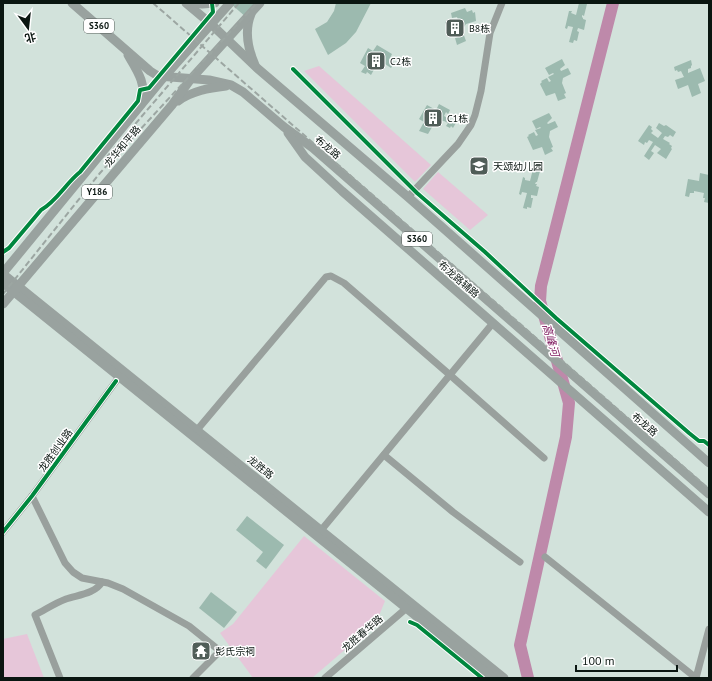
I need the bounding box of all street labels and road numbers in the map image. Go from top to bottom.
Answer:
road number: S360 [84,19,114,33]
street label: 龙华和平路 [101,123,143,170]
street label: 布龙路 [312,133,343,162]
road number: Y186 [82,185,112,199]
road number: S360 [402,232,432,246]
street label: 布龙路辅路 [436,258,482,301]
street label: 布龙路 [629,410,660,439]
street label: 龙胜创业路 [35,426,75,474]
street label: 龙胜路 [245,453,276,482]
street label: 龙胜春华路 [339,612,385,655]

